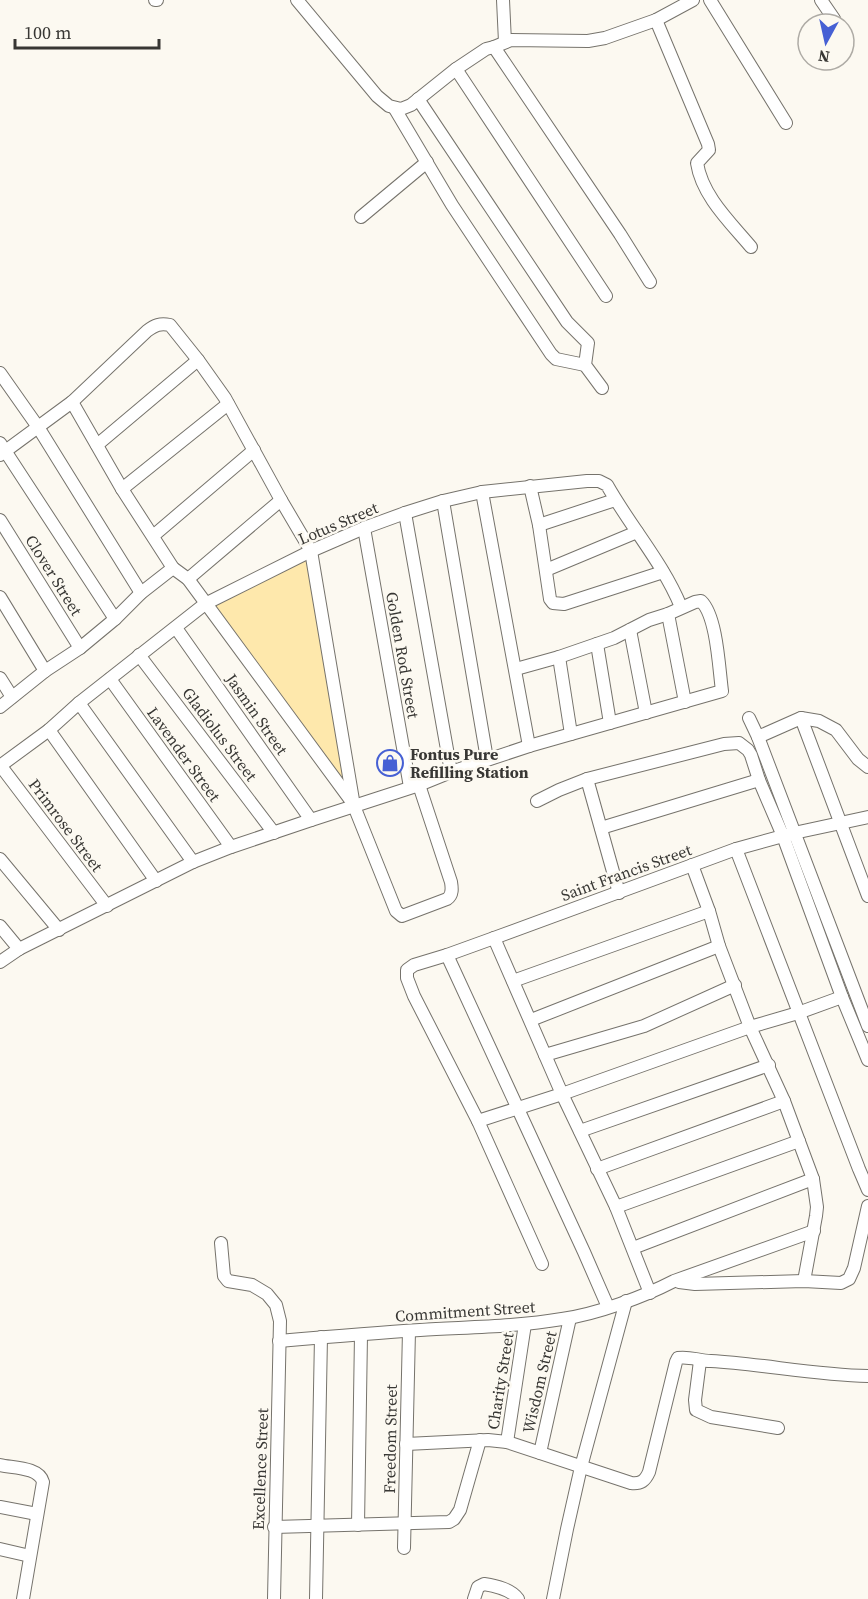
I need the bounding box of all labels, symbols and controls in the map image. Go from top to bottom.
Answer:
scale bar [15,12,159,50]
north arrow [796,12,856,72]
text: 100 m [24,20,71,45]
text: N [816,45,831,69]
street label: Lotus Street [295,496,382,550]
street label: Clover Street [20,530,88,620]
street label: Golden Rod Street [381,590,425,721]
street label: Jasmin Street [220,668,294,760]
street label: Gladiolus Street [177,683,263,786]
street label: Lavender Street [142,702,226,806]
place label: Fontus Pure Refilling Station [410,743,529,783]
shop icon: Fontus Pure Refilling Station [375,748,405,778]
street label: Primrose Street [24,774,109,876]
street label: Saint Francis Street [558,838,695,906]
street label: Commitment Street [394,1295,536,1327]
street label: Wisdom Street [517,1328,562,1435]
street label: Charity Street [481,1330,519,1431]
street label: Freedom Street [378,1383,402,1494]
street label: Excellence Street [247,1407,273,1530]

